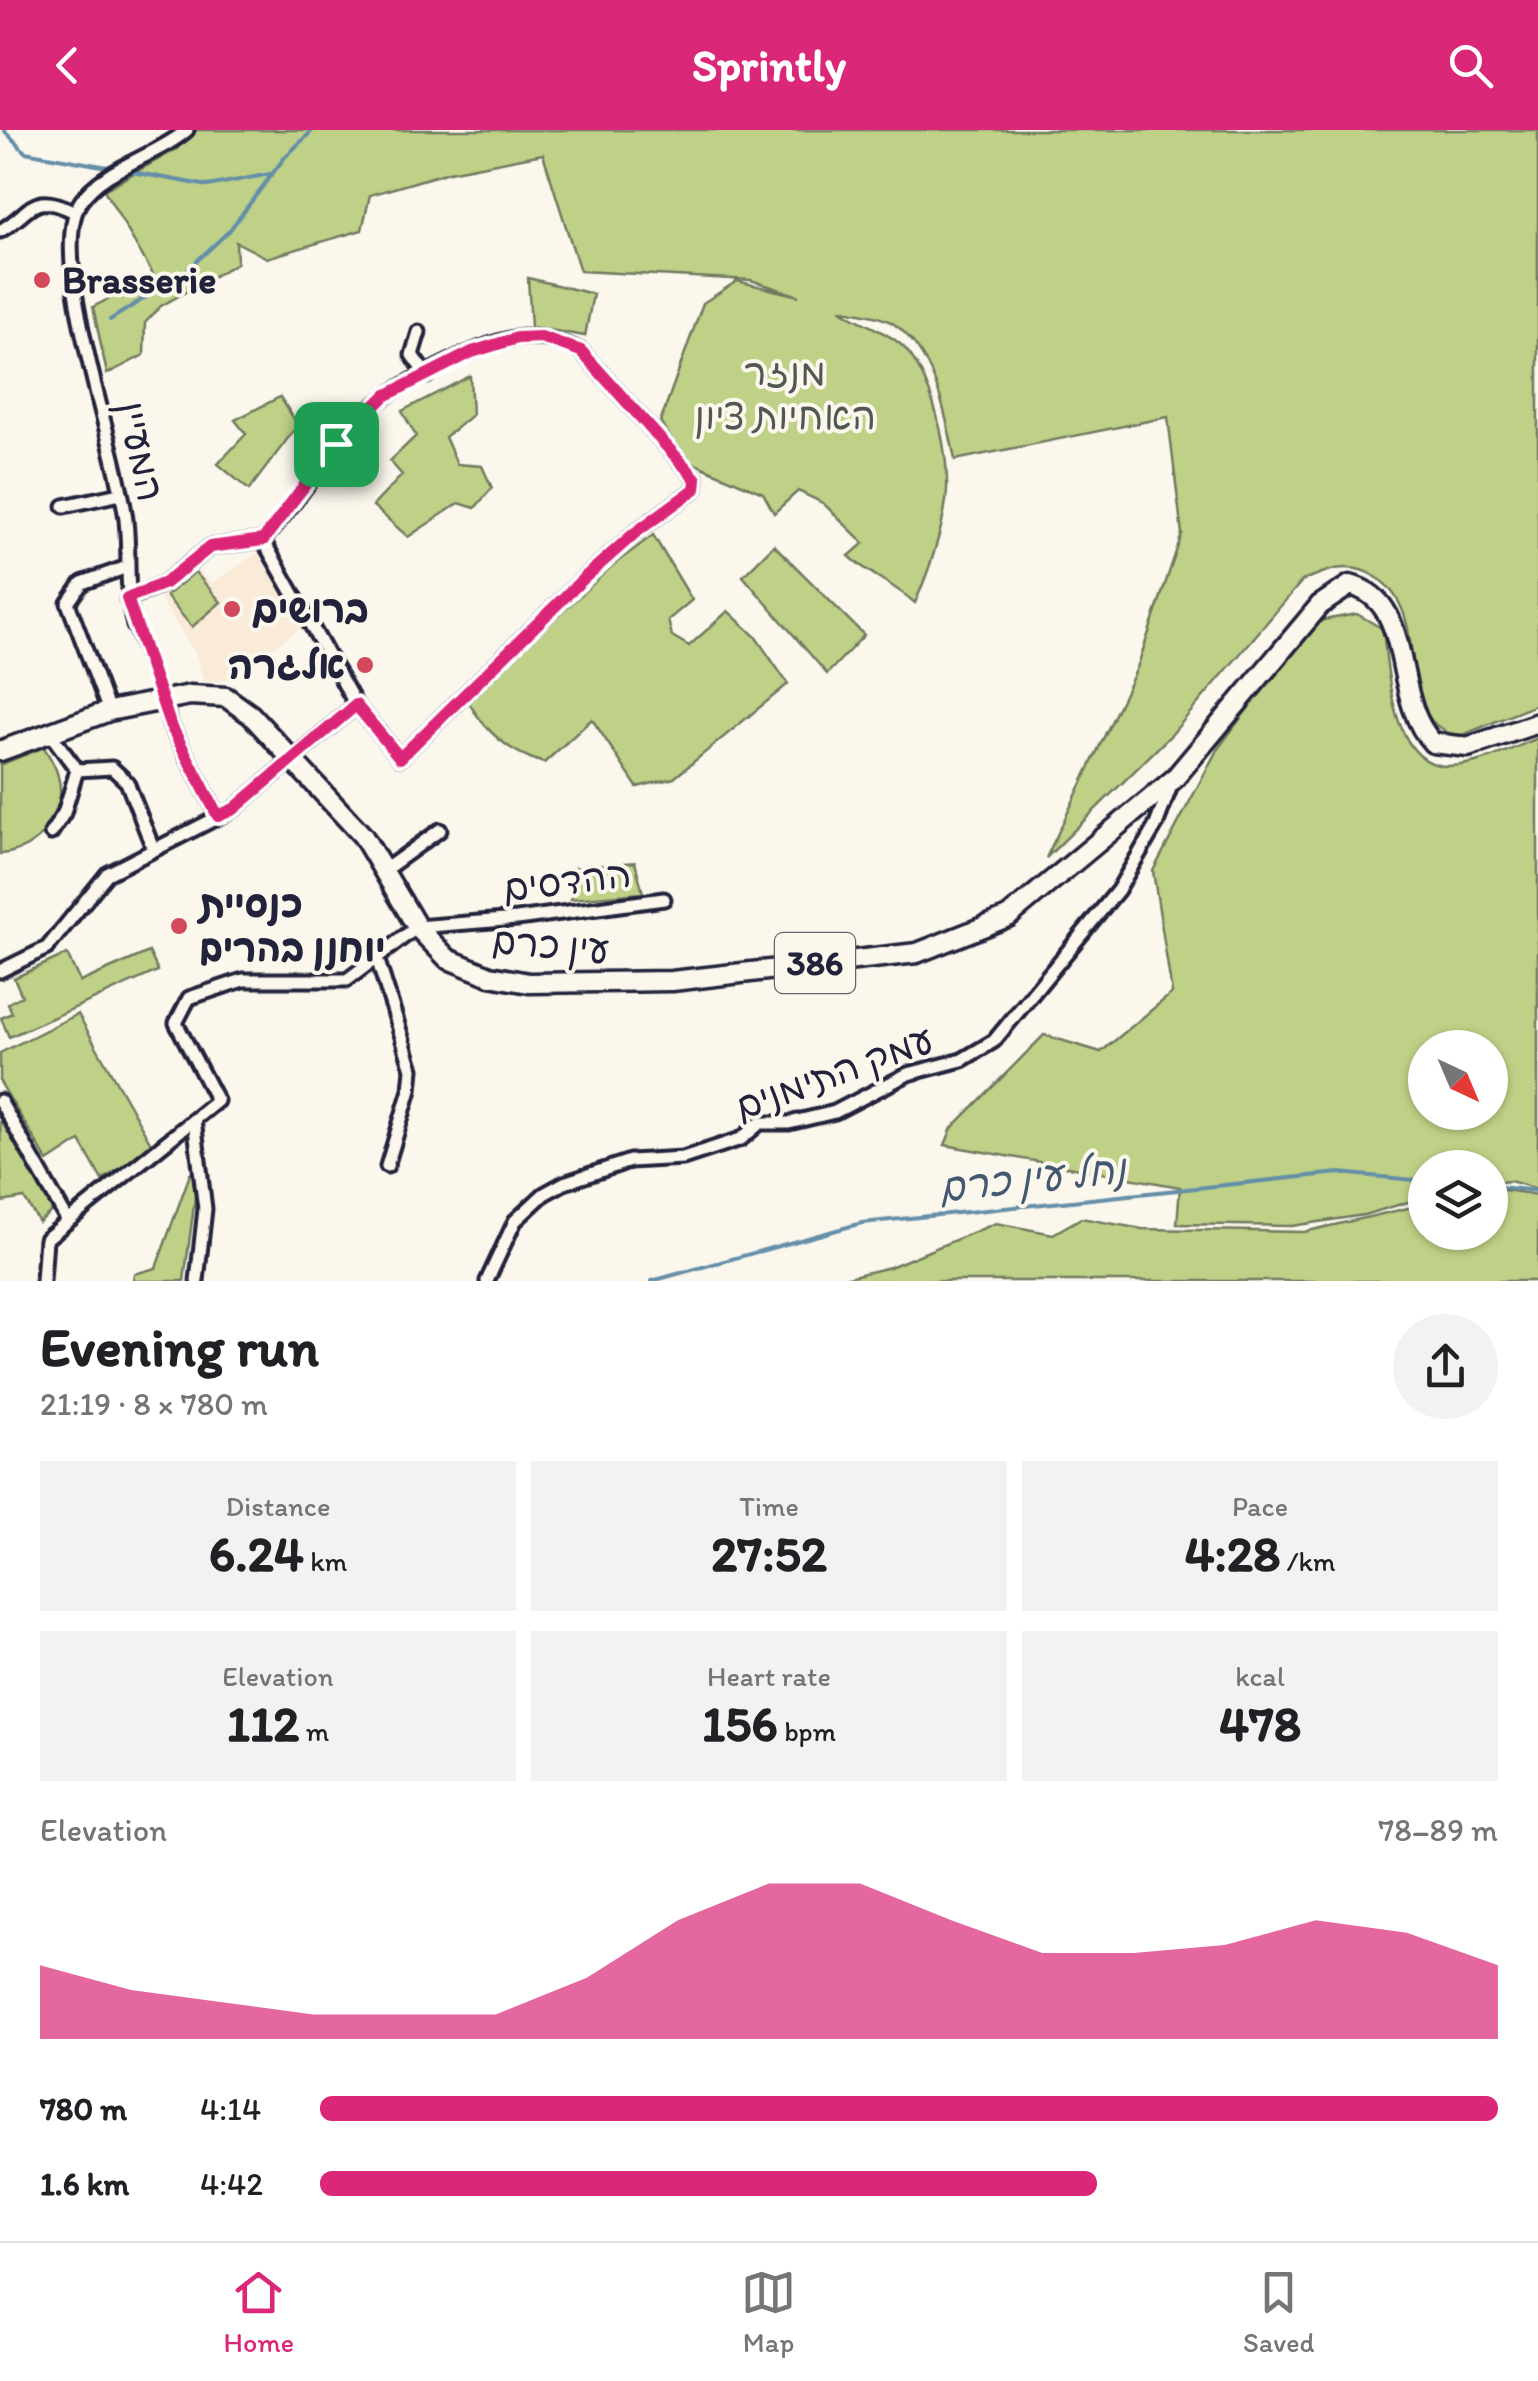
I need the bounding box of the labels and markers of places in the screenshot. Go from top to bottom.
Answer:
place label: Brasserie [62,257,216,303]
marker: Brasserie [31,269,53,291]
pin [294,402,379,487]
place label: ברושים [252,586,369,632]
marker: ברושים [221,598,243,620]
place label: אלגרה [228,642,345,688]
marker: אלגרה [354,654,376,676]
place label: כנסיית יוחנן בהרים [196,881,385,971]
marker: כנסיית יוחנן בהרים [168,915,190,937]

